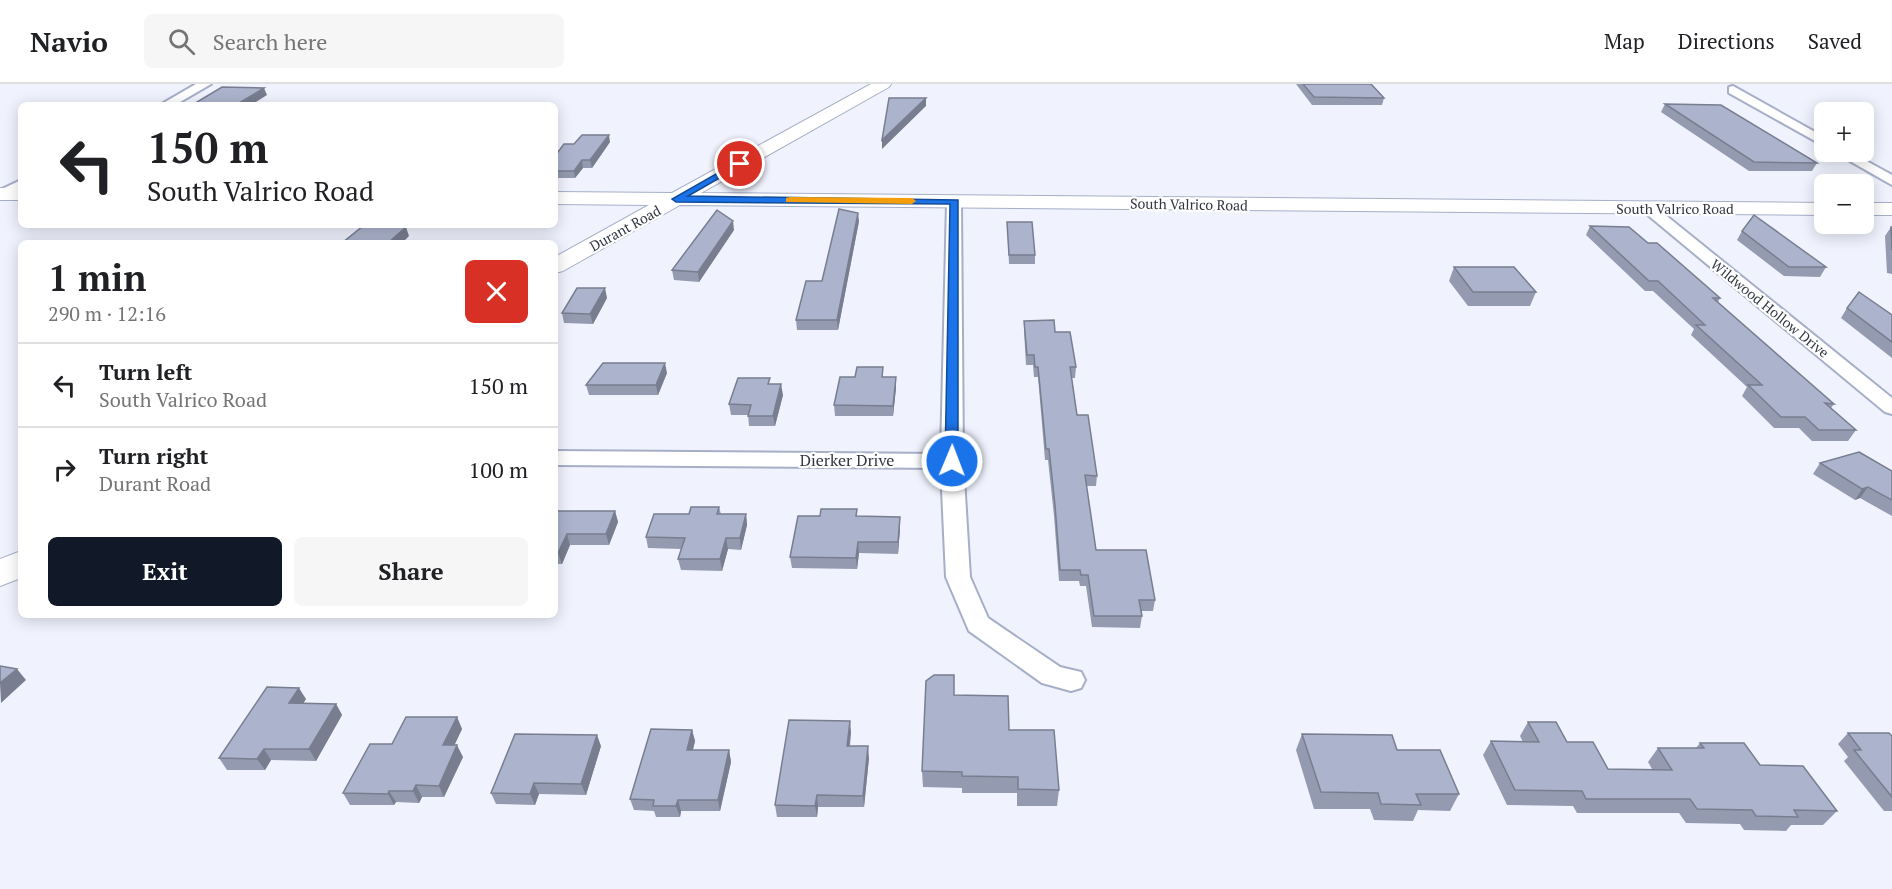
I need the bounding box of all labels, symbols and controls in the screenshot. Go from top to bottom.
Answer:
search box [144,14,564,68]
text: Navio [30,23,108,60]
icon: search [165,25,198,58]
text: Search here [213,27,327,56]
text: Map [1604,27,1645,55]
text: Directions [1678,27,1775,55]
text: Saved [1808,27,1862,55]
map controls [1814,102,1874,234]
button: + [1814,102,1874,162]
text: 150 m [147,119,268,175]
icon: left [48,126,126,204]
pin [714,138,765,189]
icon: arrive [723,147,756,180]
text: South Valrico Road [147,173,374,209]
button: − [1814,174,1874,234]
street label: South Valrico Road [1130,193,1248,215]
street label: South Valrico Road [1616,199,1734,218]
street label: Durant Road [586,201,664,255]
text: 1 min [48,254,146,301]
street label: Wildwood Hollow Drive [1707,254,1833,362]
button: close [465,260,528,323]
text: 290 m · 12:16 [48,300,166,327]
text: Turn left [99,357,192,386]
icon: left [48,369,81,402]
text: 150 m [468,371,528,400]
text: South Valrico Road [99,386,267,413]
position arrow [920,429,984,493]
text: Turn right [99,441,208,470]
street label: Dierker Drive [800,449,894,471]
icon: right [48,453,81,486]
text: 100 m [468,455,528,484]
text: Durant Road [99,470,211,497]
button: Exit [48,537,282,606]
button: Share [294,537,528,606]

